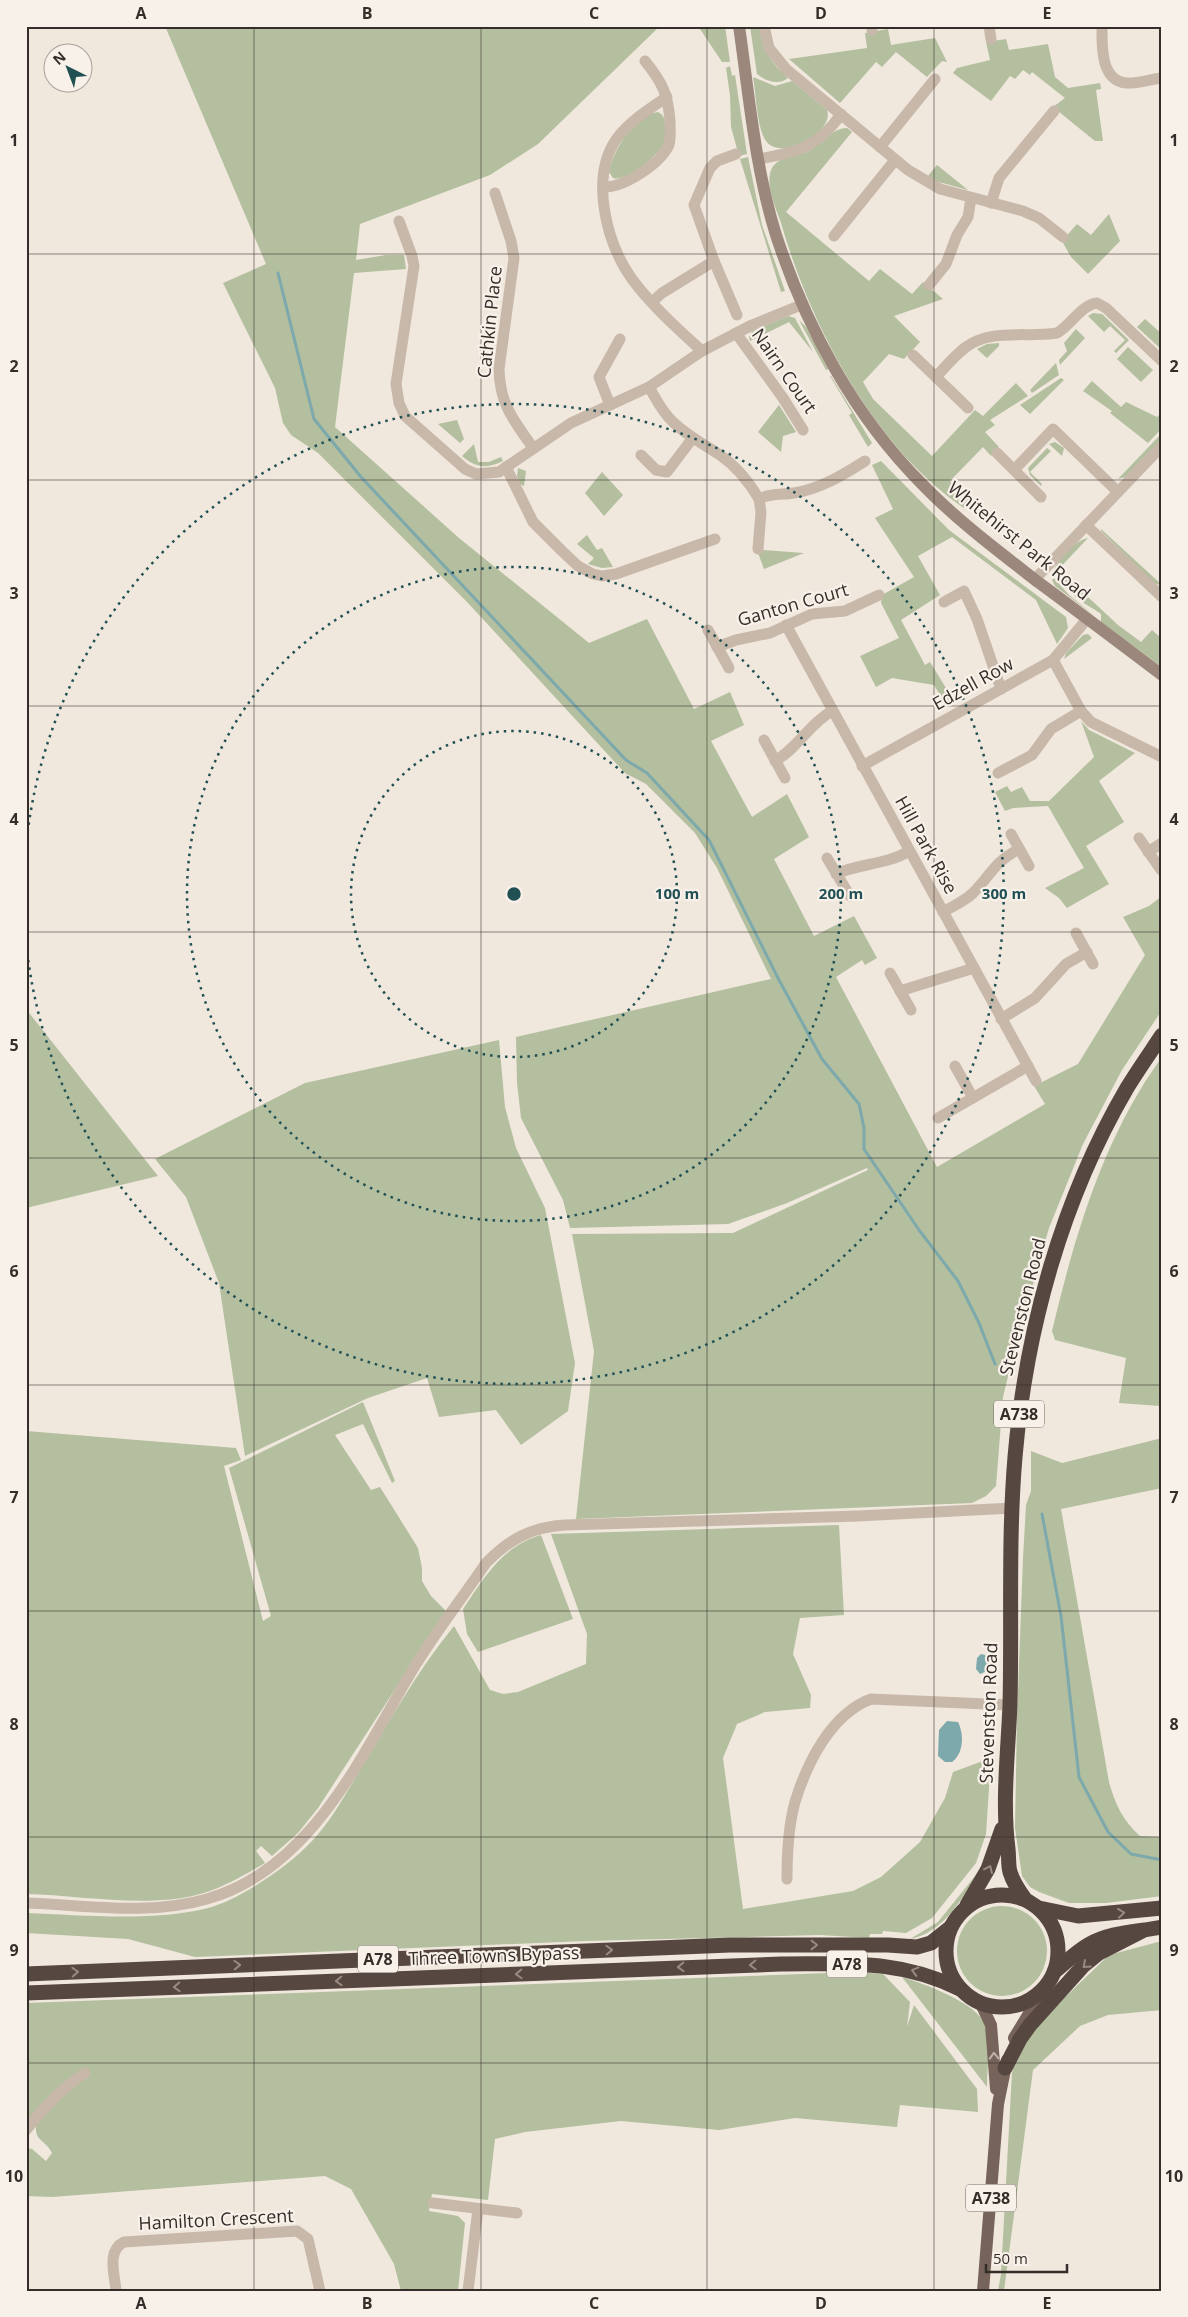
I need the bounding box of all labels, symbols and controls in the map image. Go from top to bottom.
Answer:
text: A [135,2,147,24]
text: B [362,2,372,24]
text: C [589,2,599,24]
text: D [815,2,827,24]
text: E [1043,2,1052,24]
north arrow [42,42,92,92]
text: N [48,47,70,69]
text: 1 [9,129,19,151]
text: 1 [1169,129,1179,151]
street label: Cathkin Place [471,265,507,379]
street label: Nairn Court [747,323,823,418]
text: 2 [9,355,19,377]
text: 2 [1169,355,1179,377]
street label: Whitehirst Park Road [943,475,1096,605]
street label: Ganton Court [735,577,851,631]
text: 3 [9,582,19,604]
text: 3 [1169,582,1179,604]
street label: Edzell Row [928,651,1017,715]
street label: Hill Park Rise [890,791,964,898]
text: 4 [9,808,19,830]
text: 4 [1169,808,1179,830]
text: 100 m [655,883,699,903]
text: 200 m [819,883,863,903]
text: 300 m [982,883,1026,903]
centre of rings [505,885,523,903]
text: 5 [9,1034,19,1056]
text: 5 [1169,1034,1179,1056]
street label: Stevenston Road [993,1235,1051,1378]
text: 6 [9,1260,19,1282]
text: 6 [1169,1260,1179,1282]
road number: A738 [994,1400,1044,1428]
text: 7 [9,1486,19,1508]
text: 7 [1169,1486,1179,1508]
street label: Stevenston Road [974,1642,1002,1784]
text: 8 [9,1713,19,1735]
text: 8 [1169,1713,1179,1735]
one-way arrow [982,1865,993,1874]
one-way arrow [1118,1907,1126,1918]
text: 9 [9,1939,19,1961]
text: 9 [1169,1939,1179,1961]
street label: Three Towns Bypass [408,1940,580,1970]
one-way arrow [810,1940,818,1950]
one-way arrow [606,1945,614,1955]
road number: A78 [358,1946,398,1972]
road number: A78 [827,1950,867,1978]
one-way arrow [1082,1959,1091,1968]
one-way arrow [234,1960,242,1970]
one-way arrow [749,1960,756,1970]
one-way arrow [677,1962,685,1973]
one-way arrow [910,1966,919,1977]
one-way arrow [71,1967,79,1978]
one-way arrow [515,1968,523,1979]
one-way arrow [335,1975,343,1986]
one-way arrow [172,1982,180,1992]
one-way arrow [989,2052,999,2060]
text: 10 [5,2165,23,2187]
text: 10 [1165,2165,1183,2187]
road number: A738 [966,2184,1016,2212]
street label: Hamilton Crescent [138,2203,294,2235]
scale bar [986,2242,1067,2274]
text: 50 m [993,2248,1028,2268]
text: A [135,2292,147,2314]
text: B [362,2292,372,2314]
text: C [589,2292,599,2314]
text: D [815,2292,827,2314]
text: E [1043,2292,1052,2314]

